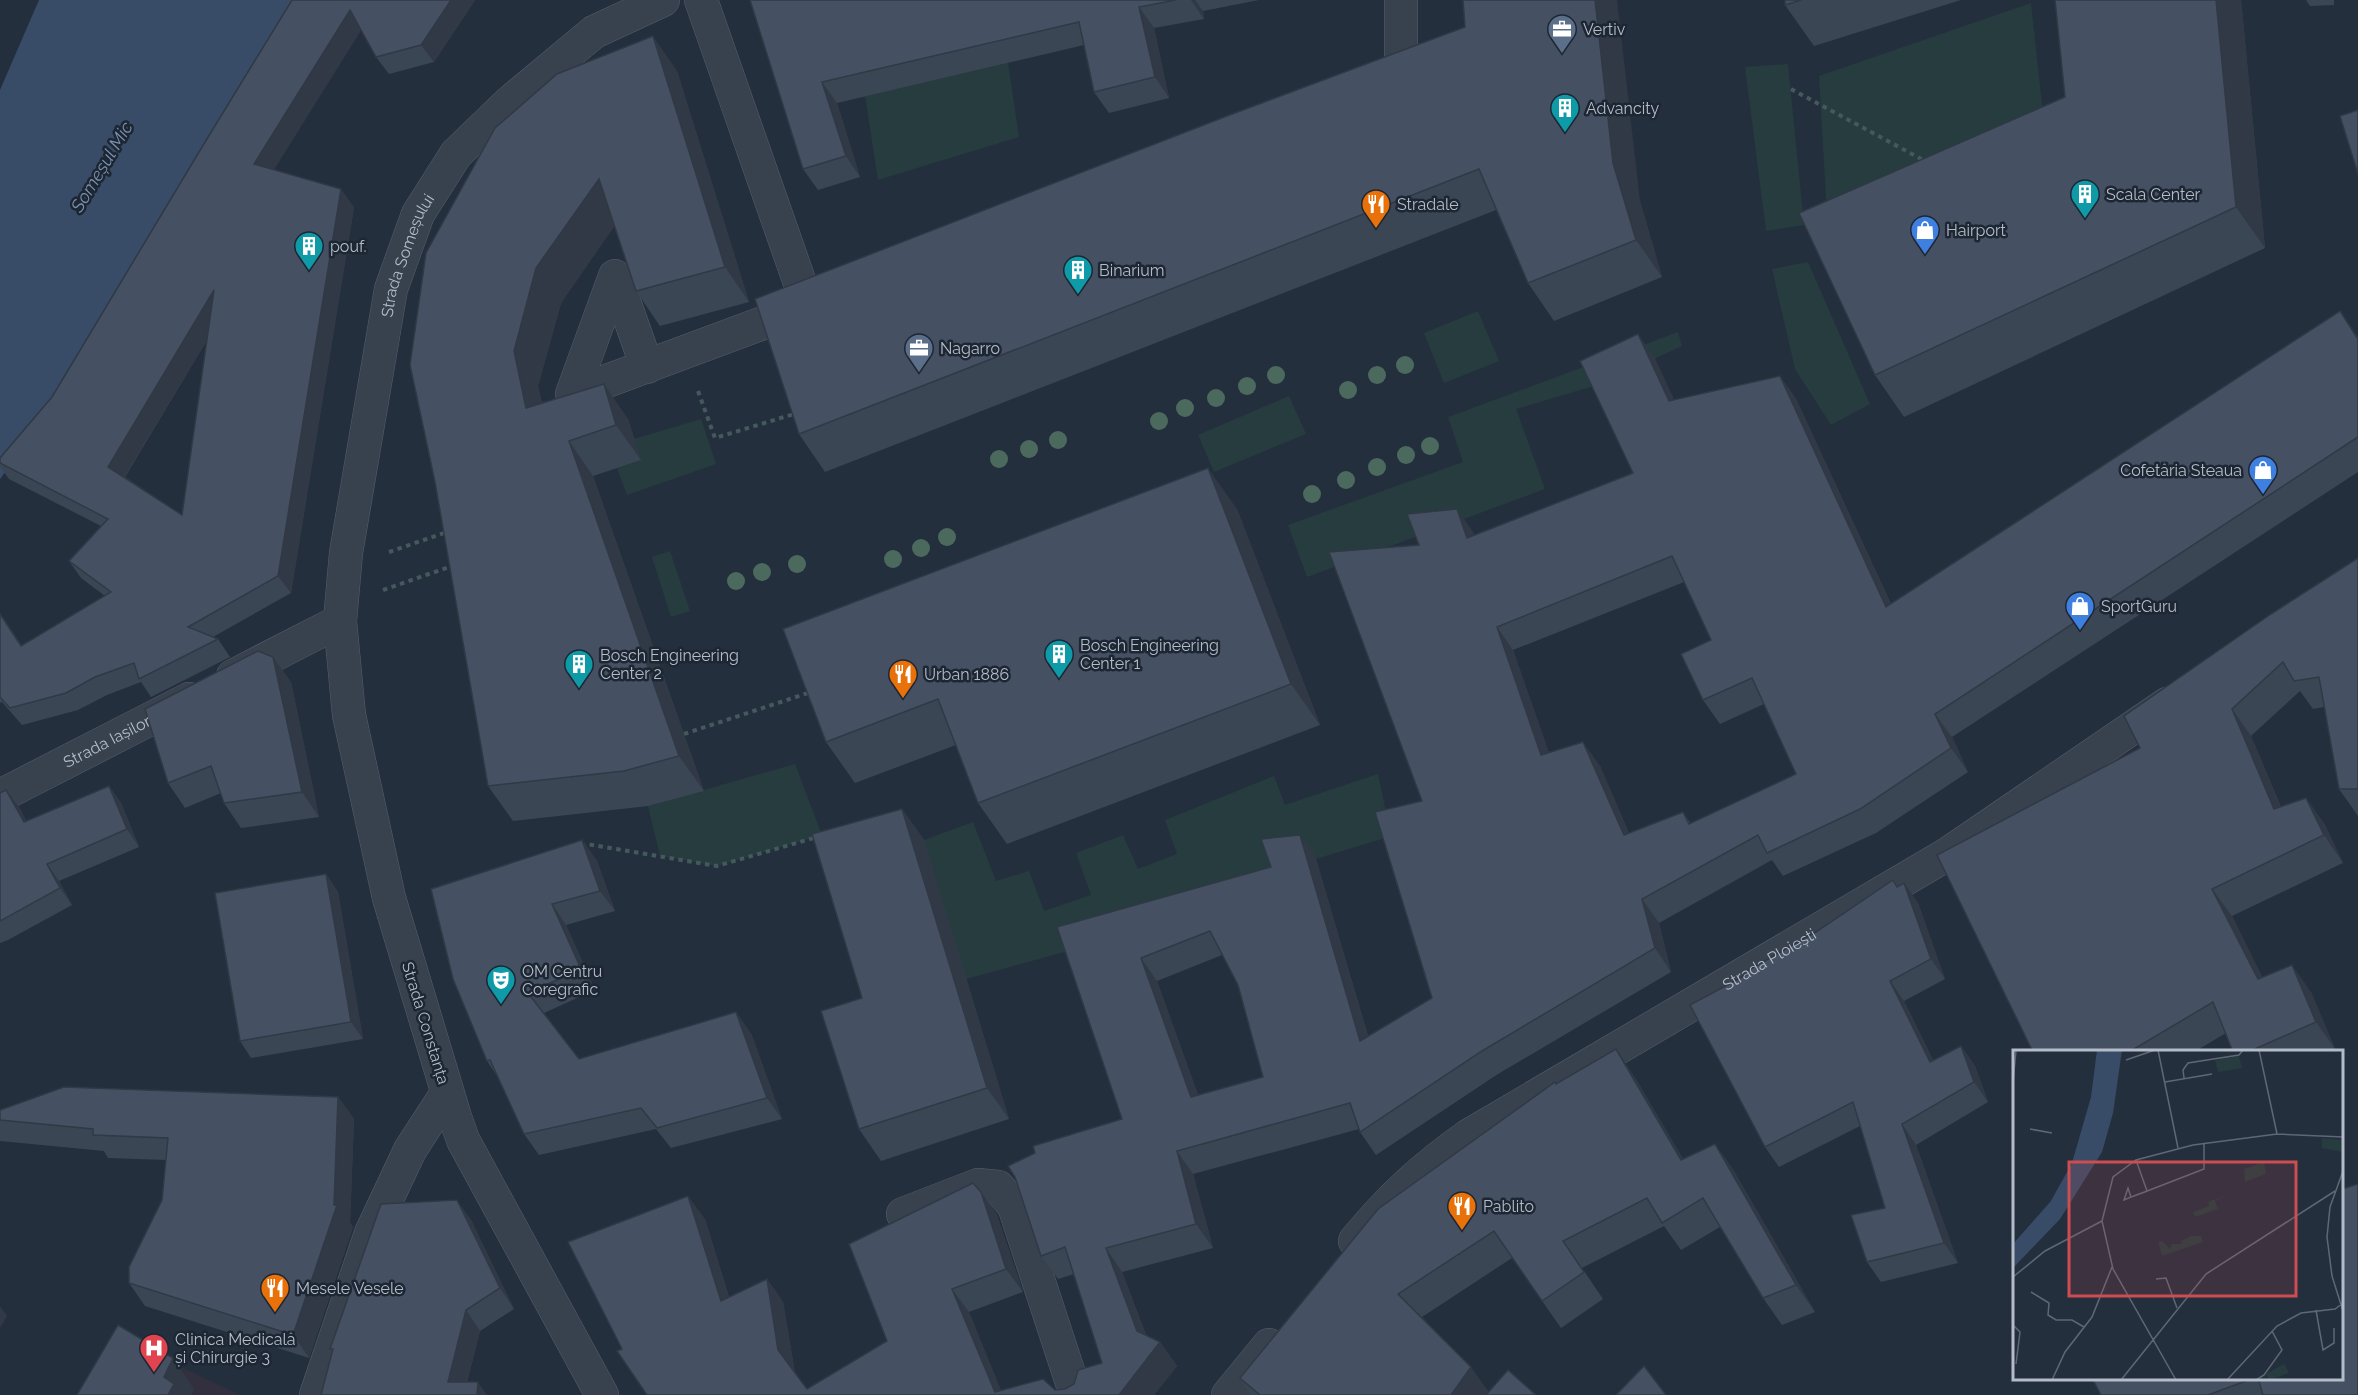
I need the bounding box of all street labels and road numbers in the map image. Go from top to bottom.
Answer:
street label: Strada Someșului [377,191,438,319]
street label: Strada Iașilor [60,711,154,772]
street label: Strada Ploiești [1719,925,1820,994]
street label: Strada Constanța [398,960,453,1087]

